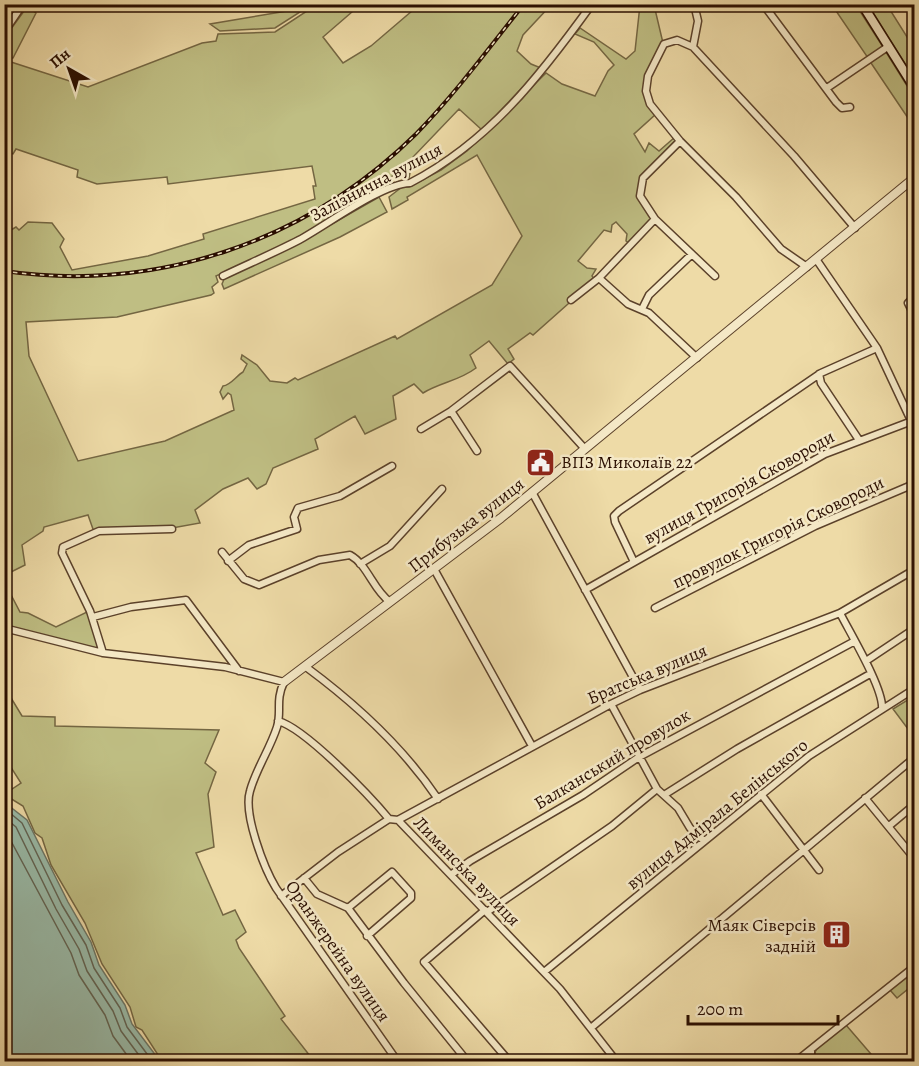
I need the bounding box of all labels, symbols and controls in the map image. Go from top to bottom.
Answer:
north arrow [39,39,99,99]
text: Пн [45,43,75,73]
street label: Залізнична вулиця [306,137,446,227]
street label: вулиця Григорія Сковороди [639,424,839,550]
public building icon: ВПЗ Миколаїв 22 [524,446,556,478]
place label: ВПЗ Миколаїв 22 [561,450,693,474]
street label: провулок Григорія Сковороди [668,470,888,594]
street label: Прибузька вулиця [403,472,529,578]
street label: Братська вулиця [583,638,711,710]
street label: Балканський провулок [529,703,695,815]
street label: вулиця Адмірала Белінського [621,733,813,895]
street label: Лиманська вулиця [408,811,526,931]
street label: Оранжерейна вулиця [280,875,396,1027]
place label: Маяк Сіверсів задній [707,913,816,958]
building icon: Маяк Сіверсів задній [821,919,853,951]
scale bar [688,988,838,1026]
text: 200 m [697,997,743,1021]

